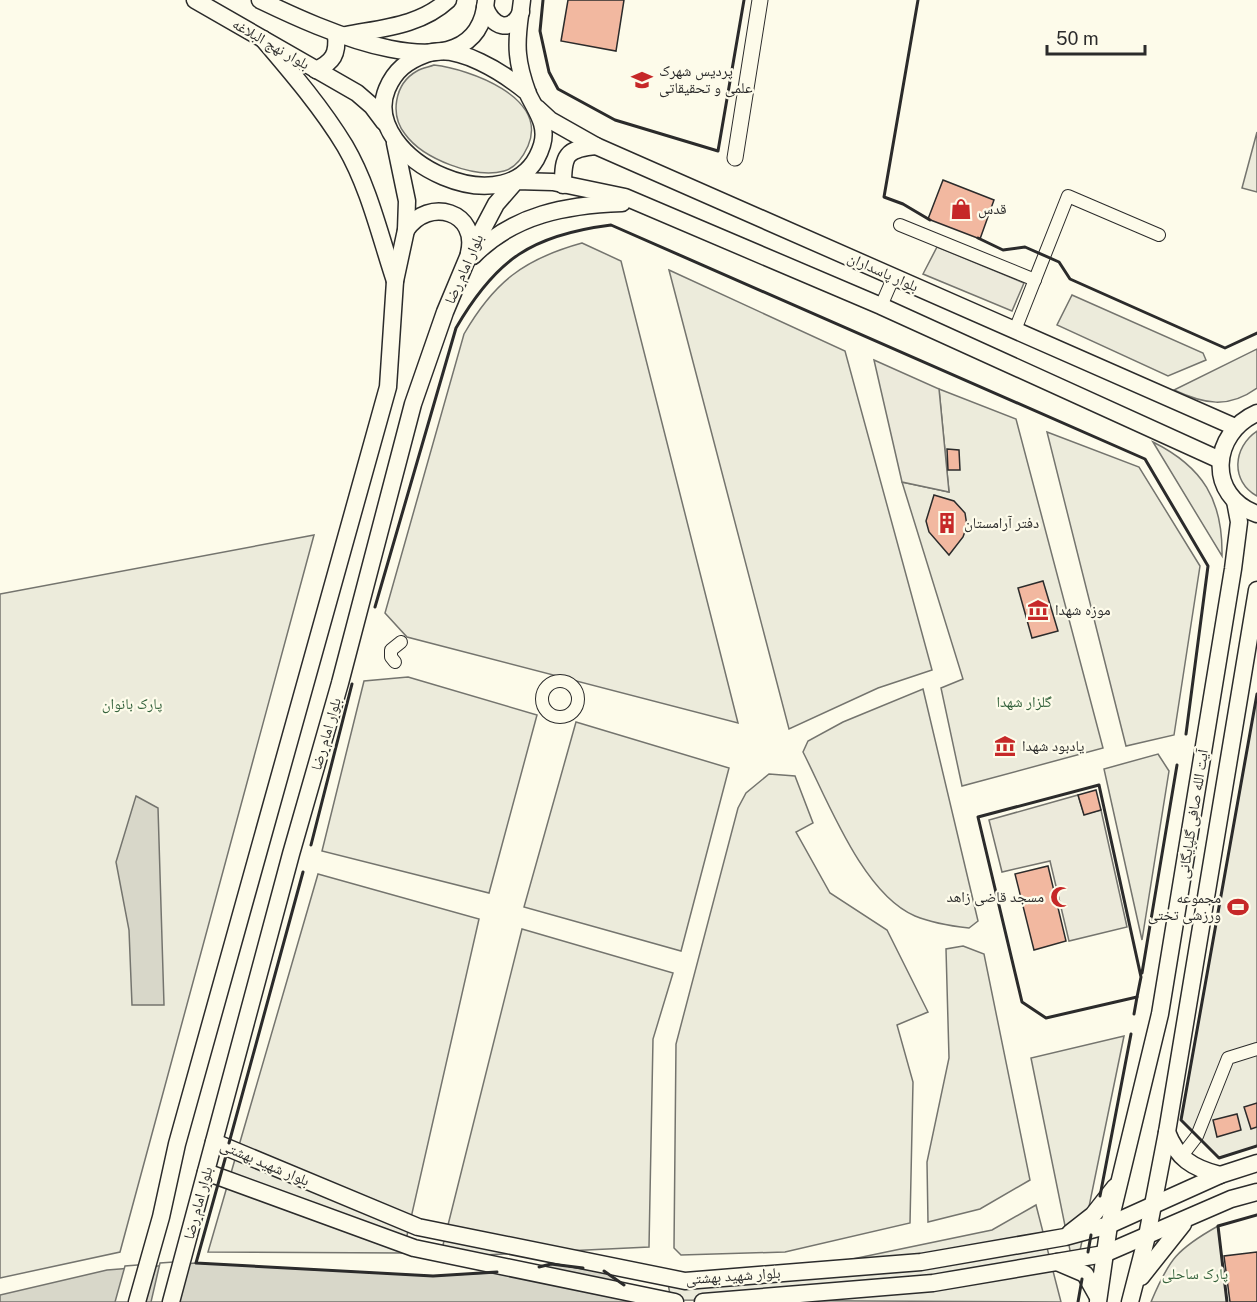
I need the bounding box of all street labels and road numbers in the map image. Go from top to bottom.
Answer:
street label: بلوار نهج البلاغه [229,15,313,74]
street label: بلوار امام رضا [441,231,488,307]
street label: بلوار پاسداران [844,248,921,296]
street label: بلوار امام رضا [307,696,346,773]
street label: آیت الله صافی گلپایگانی [1174,747,1213,880]
street label: بلوار شهید بهشتی [217,1136,312,1191]
street label: بلوار امام رضا [180,1165,217,1242]
street label: بلوار شهید بهشتی [685,1264,781,1289]

